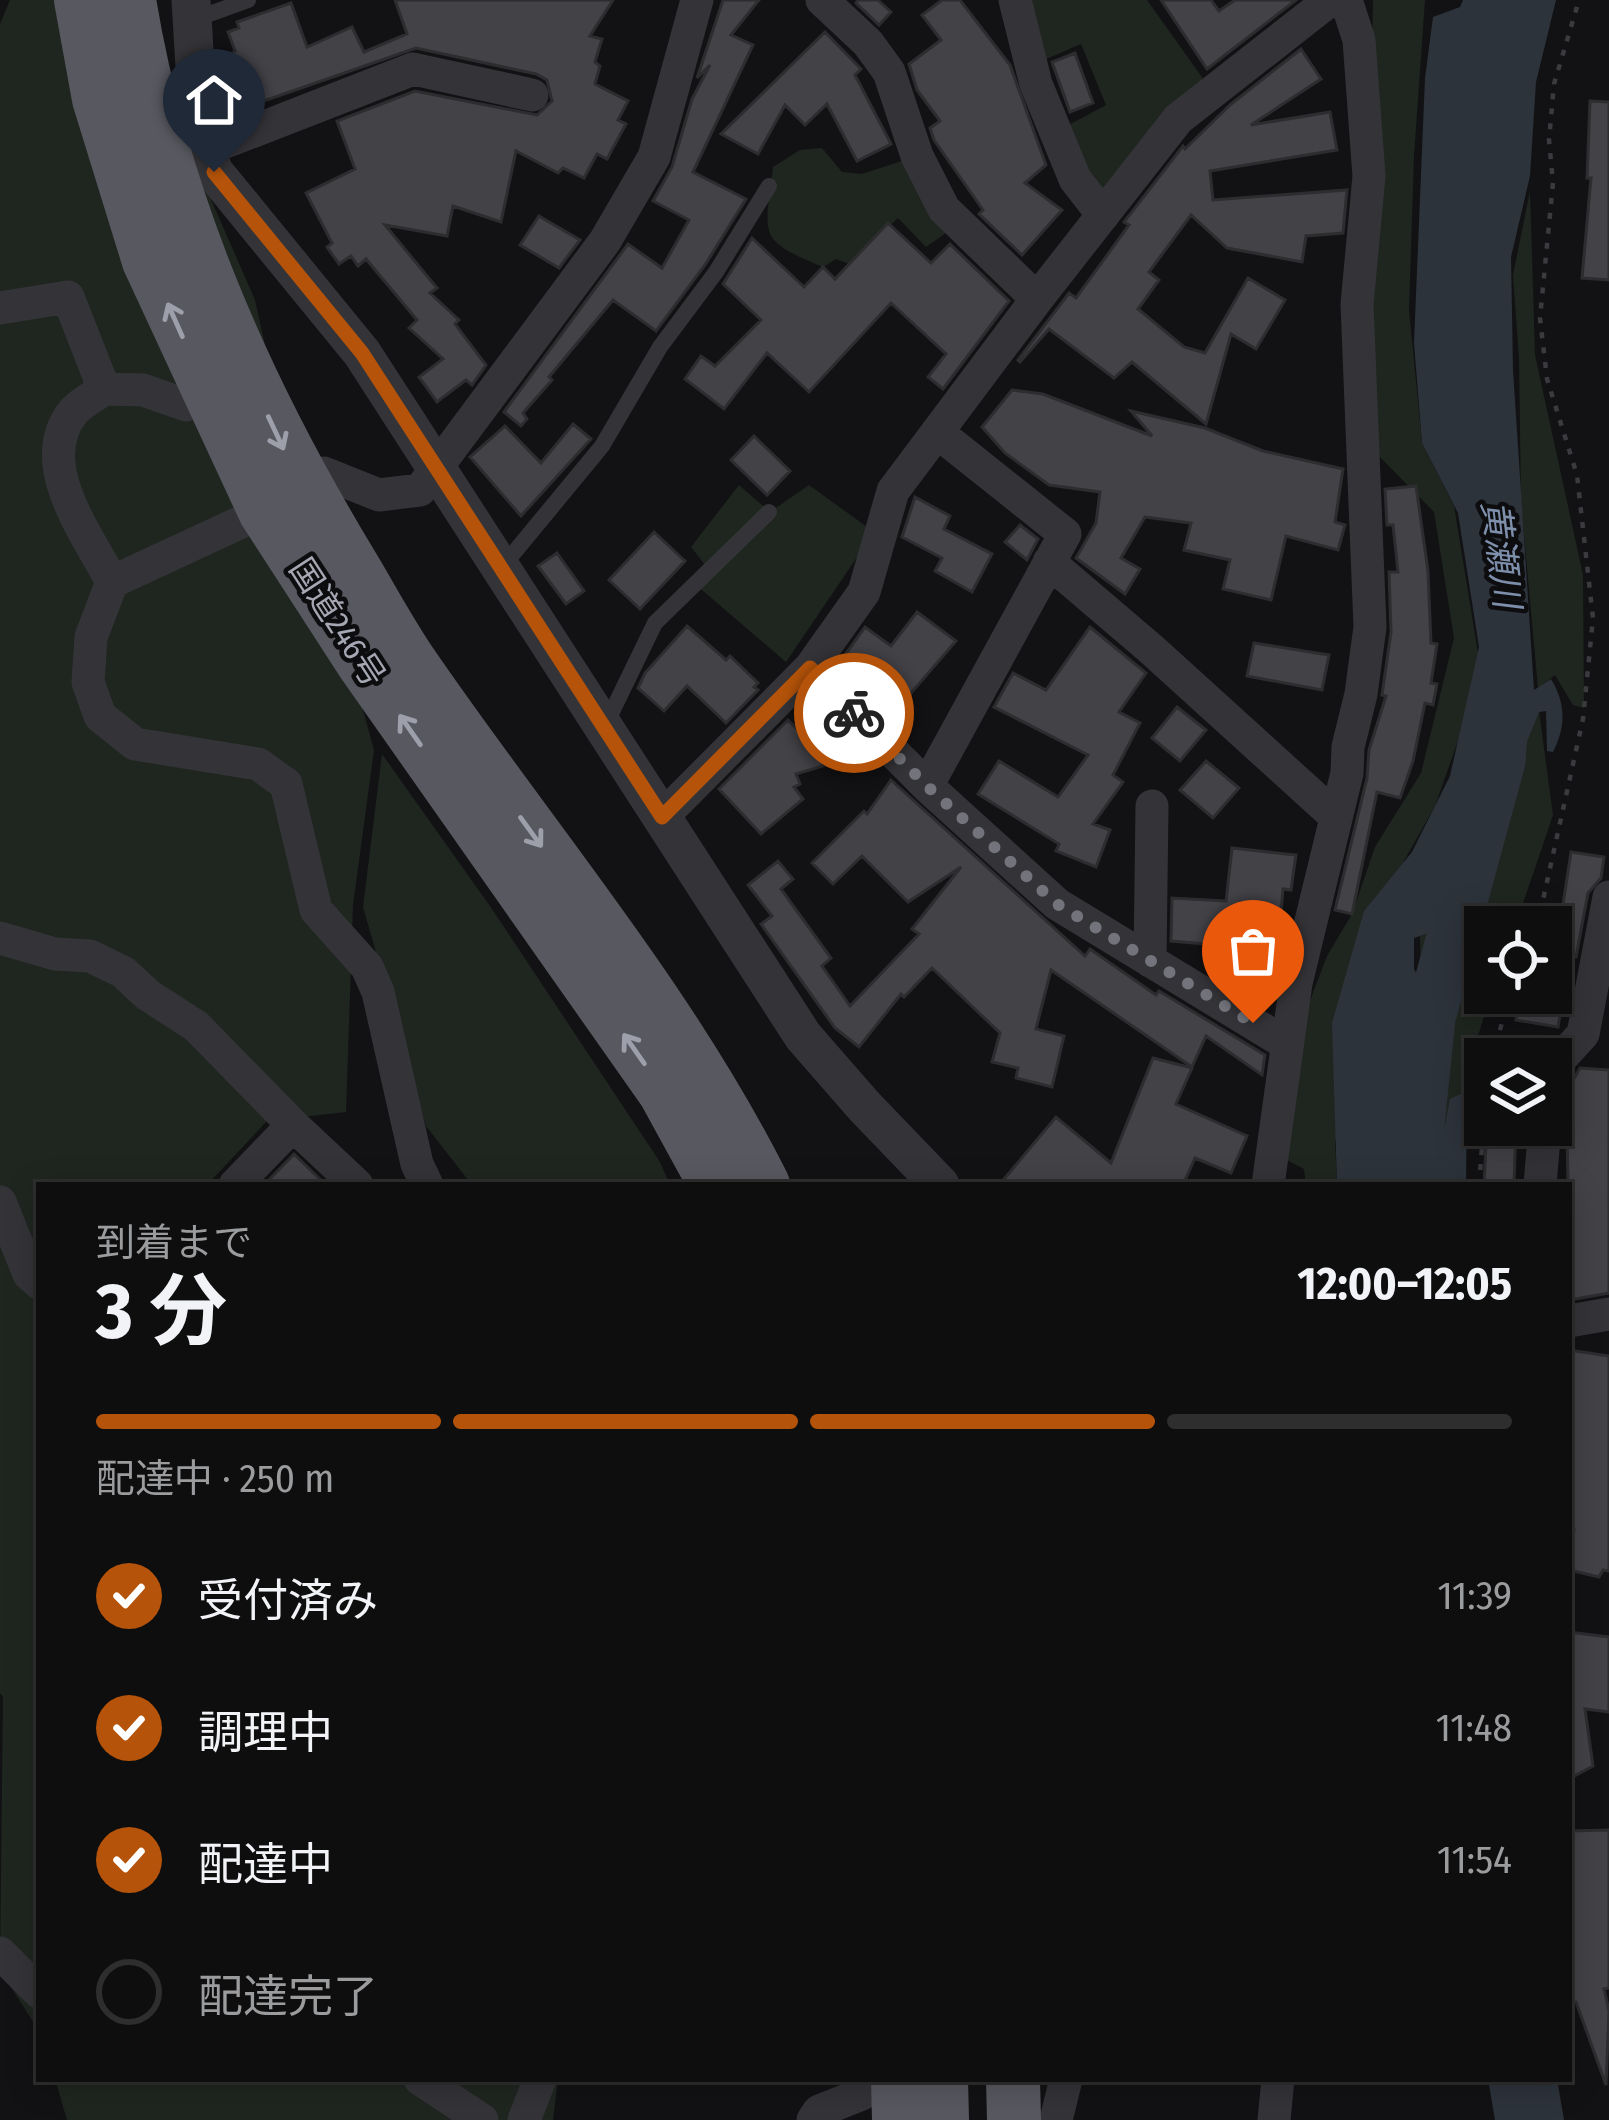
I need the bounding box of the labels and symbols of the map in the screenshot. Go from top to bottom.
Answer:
pin [163,49,265,172]
one-way arrow [163,303,185,339]
one-way arrow [266,414,288,450]
water label: 黄瀬川 [1473,498,1530,614]
street label: 国道246号 [281,551,393,694]
courier [794,653,914,773]
one-way arrow [398,714,423,747]
one-way arrow [518,815,544,848]
pin [1202,900,1304,1023]
one-way arrow [622,1033,647,1066]

